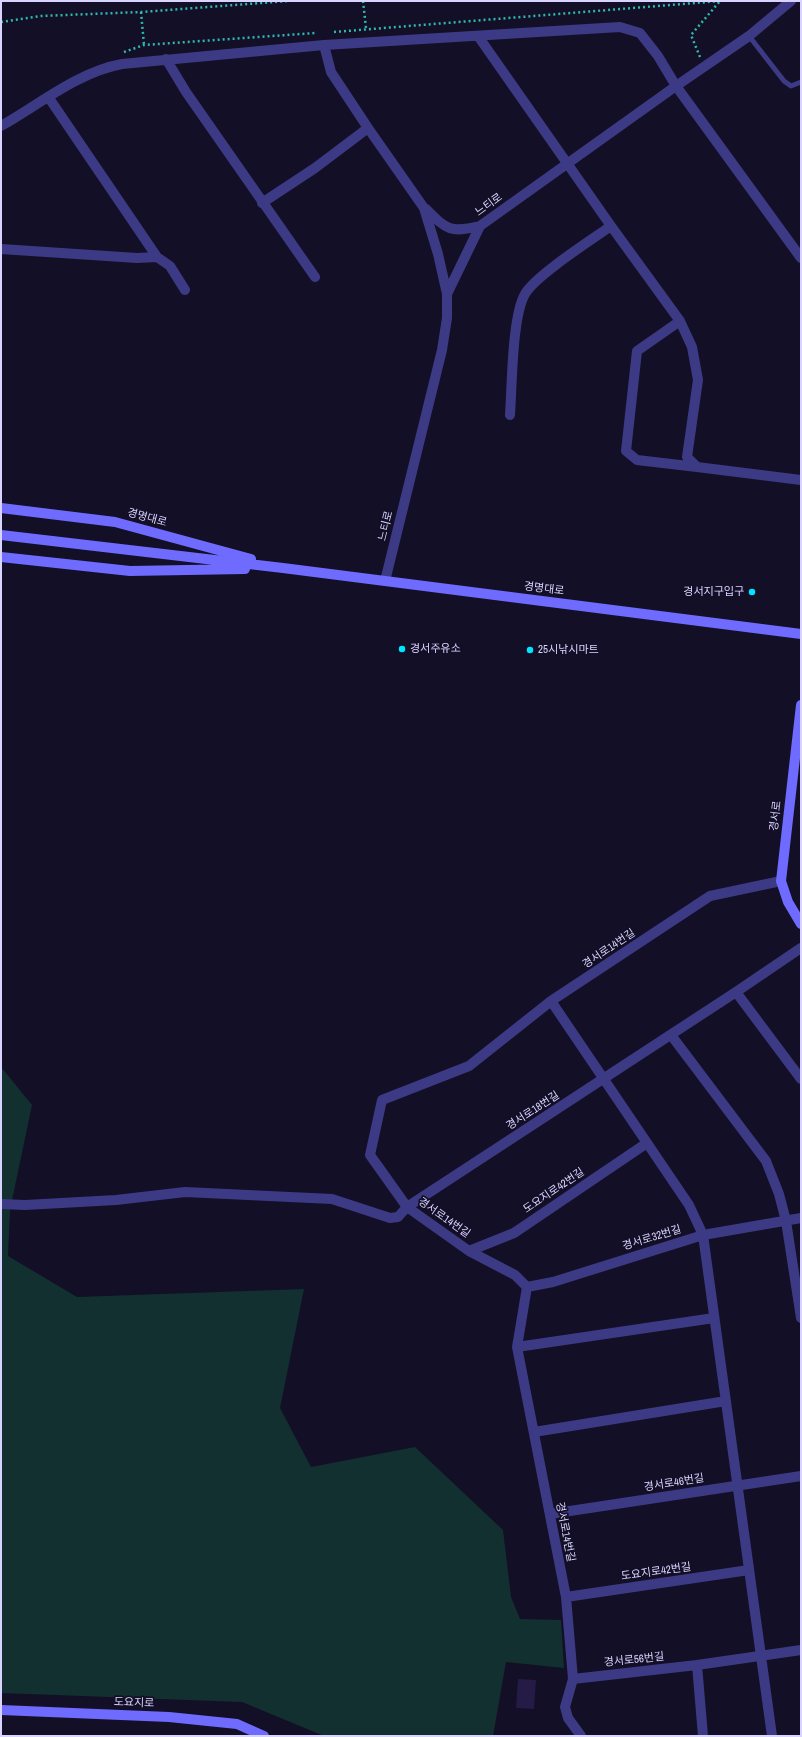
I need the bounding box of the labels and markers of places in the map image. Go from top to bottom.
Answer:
place label: 경서지구입구 [683,585,744,599]
marker: 경서지구입구 [747,587,757,597]
place label: 경서주유소 [410,642,461,656]
place label: 25시낚시마트 [538,643,599,657]
marker: 경서주유소 [397,644,407,654]
marker: 25시낚시마트 [525,645,535,655]

